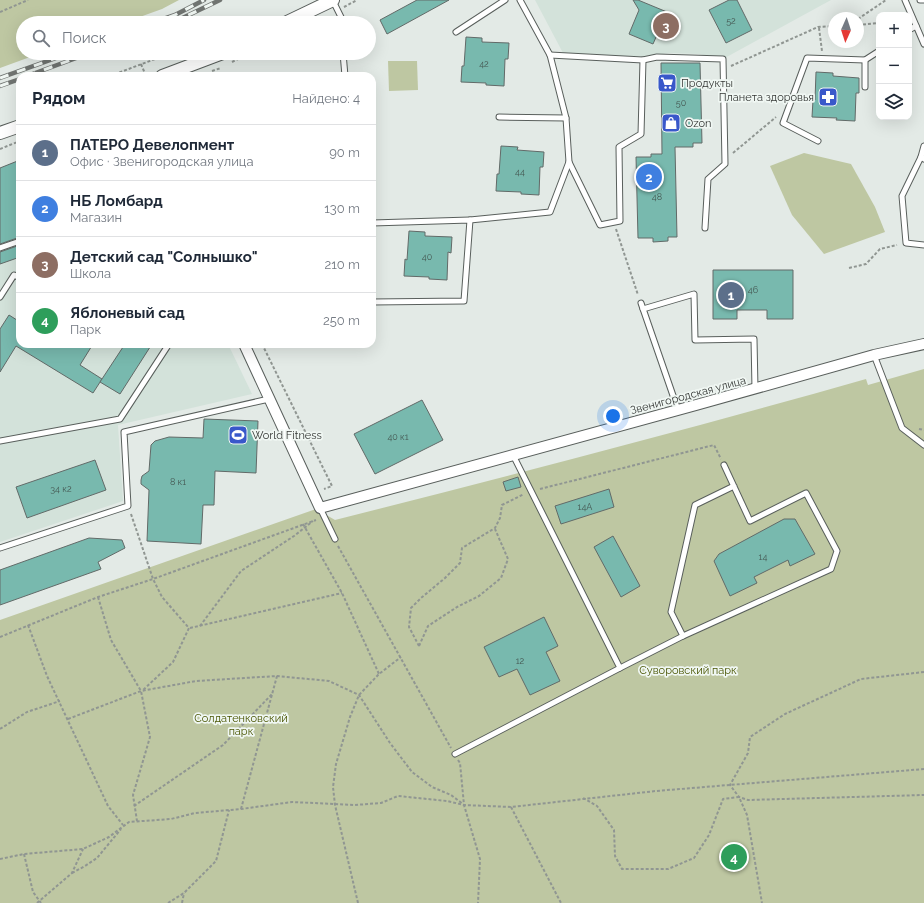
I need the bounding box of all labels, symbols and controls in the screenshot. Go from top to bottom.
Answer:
pin: 3 [653,11,679,41]
north arrow [828,12,864,48]
map controls [876,12,912,120]
button: + [876,12,912,48]
search box [16,16,376,60]
house number: 52 [726,16,736,26]
icon: search [30,27,52,49]
text: Поиск [62,29,107,47]
button: − [876,48,912,84]
house number: 42 [479,59,489,69]
supermarket icon: Продукты [656,72,678,94]
place label: Продукты [681,77,733,90]
button: layers [876,84,912,120]
pharmacy icon: Планета здоровья [817,86,839,108]
text: Рядом [32,88,85,108]
text: Найдено: 4 [292,91,360,106]
place label: Планета здоровья [719,91,814,104]
house number: 50 [676,98,687,108]
shop icon: Ozon [660,112,682,134]
place label: Ozon [685,117,712,130]
text: ПАТЕРО Девелопмент [70,136,234,154]
text: 1 [42,145,48,160]
text: 90 m [329,145,360,160]
text: Офис · Звенигородская улица [70,154,253,169]
pin: 2 [636,162,662,192]
house number: 44 [515,167,525,177]
text: НБ Ломбард [70,192,163,210]
house number: 48 [652,192,662,202]
text: 2 [41,201,49,216]
text: 130 m [324,201,360,216]
text: Магазин [70,210,122,225]
text: Детский сад "Солнышко" [70,248,258,266]
house number: 40 [422,252,433,262]
text: 3 [41,257,49,272]
text: 210 m [324,257,360,272]
text: Школа [70,266,111,281]
pin: 1 [718,280,744,310]
house number: 46 [748,285,759,295]
text: Яблоневый сад [70,304,185,322]
text: 4 [41,313,49,328]
text: 250 m [323,313,360,328]
text: Парк [70,322,101,337]
street label: Звенигородская улица [629,374,747,417]
your location [603,406,623,426]
sports icon: World Fitness [227,424,249,446]
place label: World Fitness [252,429,322,442]
house number: 40 к1 [387,432,409,442]
house number: 8 к1 [170,477,186,487]
house number: 34 к2 [50,484,72,494]
house number: 14А [578,502,592,512]
house number: 14 [759,552,767,562]
house number: 12 [516,656,525,666]
park label: Суворовский парк [639,664,737,677]
park label: Солдатенковский парк [194,712,288,738]
pin: 4 [721,842,747,872]

